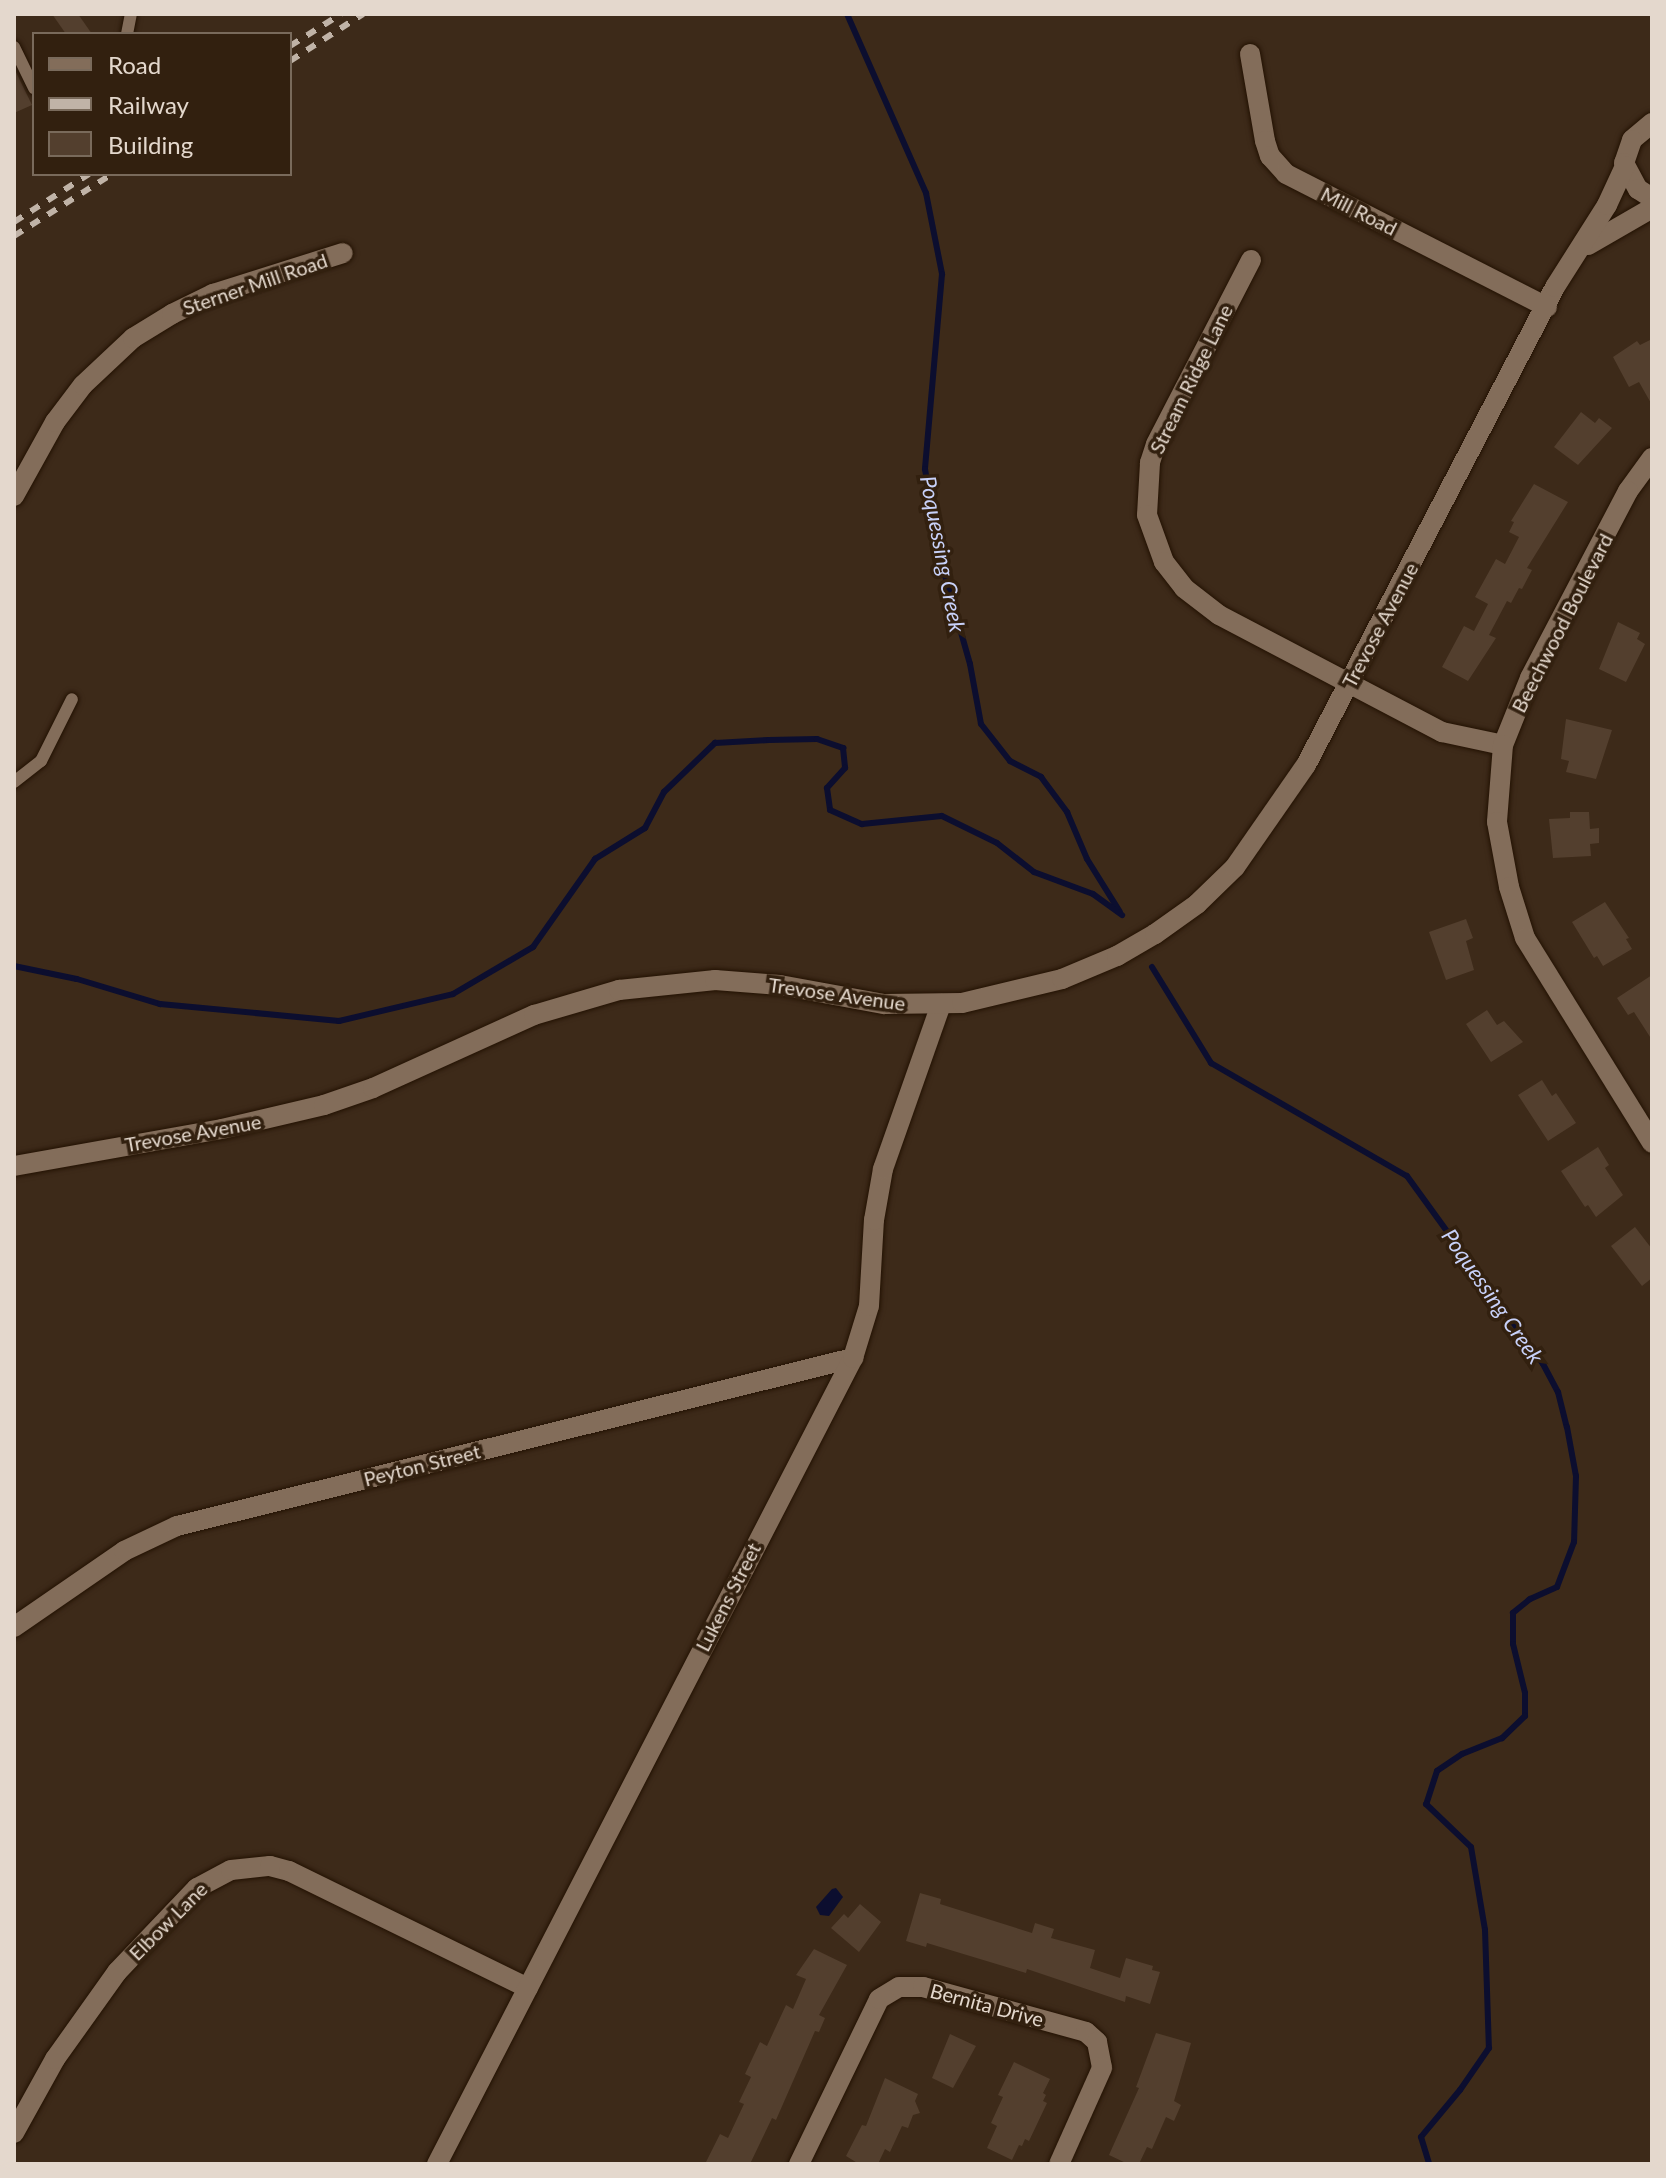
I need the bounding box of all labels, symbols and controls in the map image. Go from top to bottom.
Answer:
legend [32,32,292,176]
text: Road [108,50,161,79]
text: Railway [108,90,189,119]
text: Building [108,130,193,159]
street label: Mill Road [1317,182,1401,240]
street label: Sterner Mill Road [179,248,331,320]
street label: Stream Ridge Lane [1145,301,1237,457]
water label: Poquessing Creek [915,473,971,635]
street label: Beechwood Boulevard [1506,530,1618,716]
street label: Trevose Avenue [1337,558,1423,692]
street label: Trevose Avenue [767,972,907,1016]
street label: Trevose Avenue [123,1109,263,1157]
water label: Poquessing Creek [1437,1223,1549,1369]
street label: Peyton Street [361,1439,483,1491]
street label: Lukens Street [690,1539,766,1655]
street label: Elbow Lane [124,1877,212,1965]
street label: Bernita Drive [928,1978,1046,2032]

